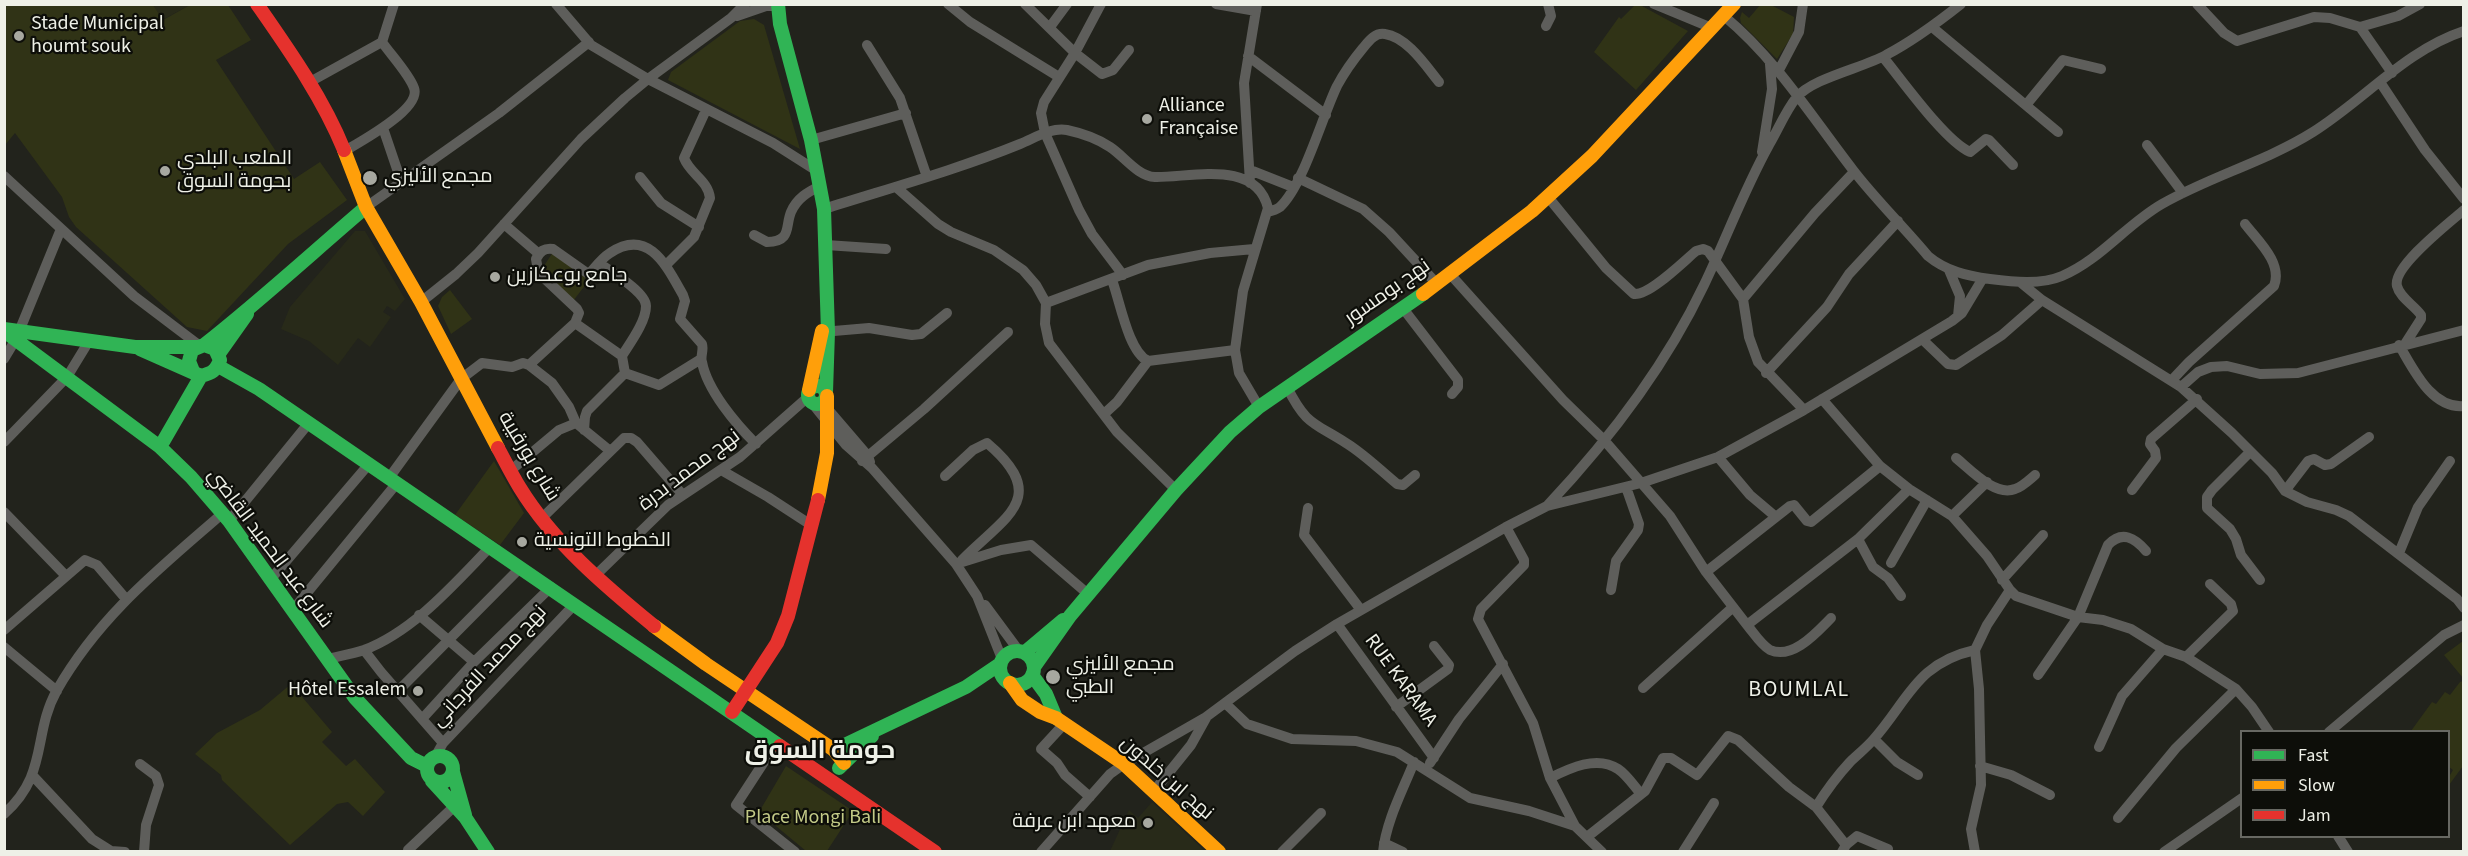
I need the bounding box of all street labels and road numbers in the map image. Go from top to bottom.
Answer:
street label: نهج بومسور [1341,255,1435,331]
street label: شارع بورقيبة [492,408,564,506]
street label: نهج محمد بدرة [634,425,746,517]
street label: شارع عبد الحميد القاضي [201,464,337,634]
street label: نهج محمد الفرجاني [427,601,553,733]
street label: RUE KARAMA [1358,630,1442,732]
street label: نهج ابن خلدون [1114,732,1218,826]

